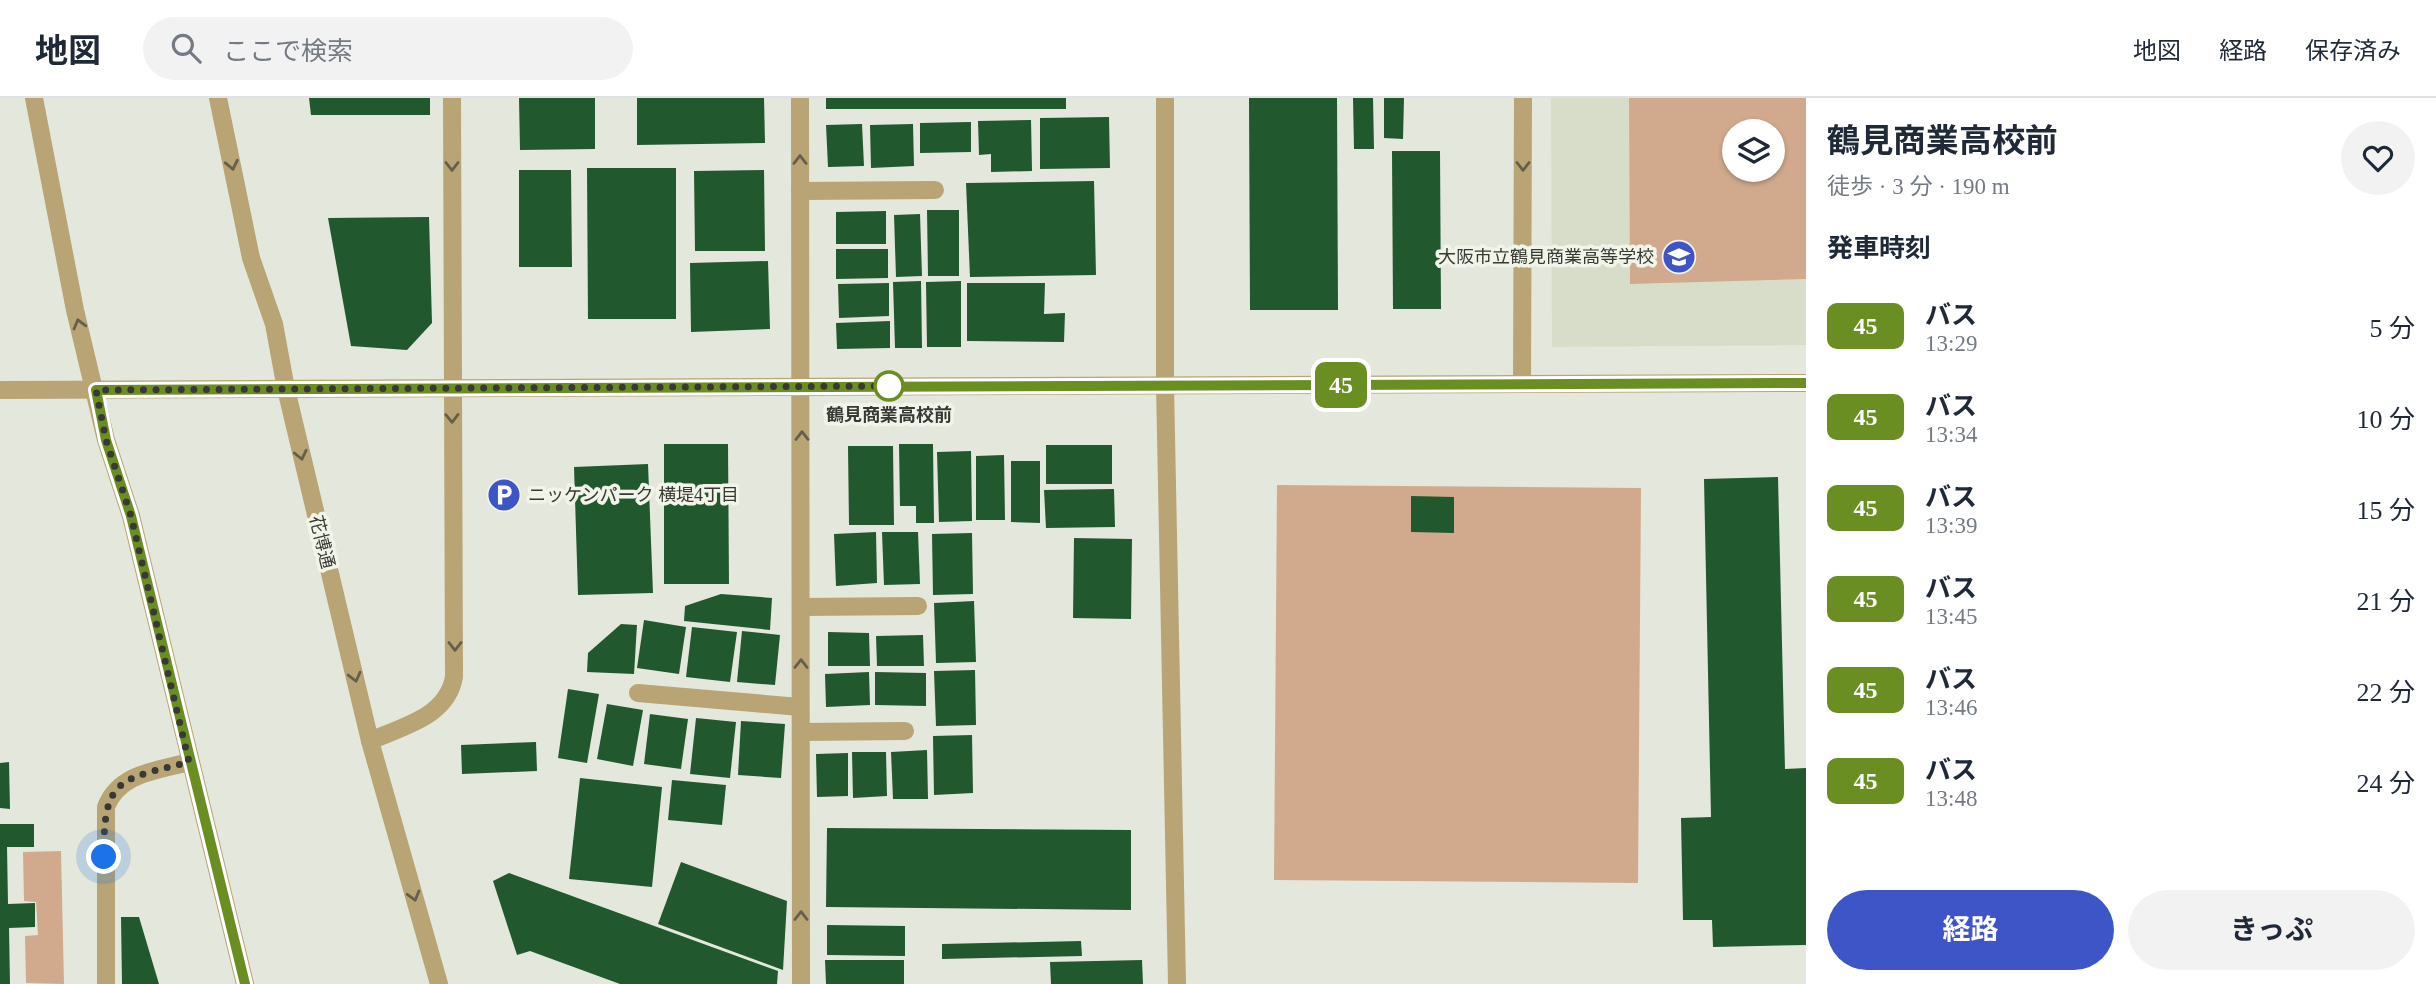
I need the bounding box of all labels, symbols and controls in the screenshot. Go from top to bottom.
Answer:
search box [143,17,633,80]
icon: search [167,29,205,67]
text: 地図 [35,33,101,69]
text: ここで検索 [223,37,353,66]
text: 地図 [2133,38,2181,64]
text: 経路 [2219,38,2267,64]
text: 保存済み [2305,38,2401,64]
map controls [1722,119,1785,182]
button: layers [1722,119,1785,182]
button: heart [2341,121,2415,195]
text: 鶴見商業高校前 [1827,123,2058,159]
one-way arrow [792,154,808,165]
one-way arrow [223,159,238,171]
one-way arrow [444,161,460,172]
one-way arrow [1515,161,1531,172]
text: 徒歩 · 3 分 · 190 m [1827,174,2010,199]
text: 発車時刻 [1827,234,1931,263]
school or university icon: 大阪市立鶴見商業高等学校 [1660,238,1698,276]
place label: 大阪市立鶴見商業高等学校 [1438,247,1654,267]
text: バス [1925,301,1977,330]
text: 45 [1854,313,1878,339]
text: 5 分 [2369,314,2415,343]
one-way arrow [73,318,87,330]
text: 13:29 [1925,331,1977,356]
line badge: 45 [1310,362,1372,408]
marker: 鶴見商業高校前 [874,371,904,401]
text: 45 [1329,372,1353,398]
text: バス [1925,392,1977,421]
text: 45 [1854,404,1878,430]
place label: 鶴見商業高校前 [826,405,952,425]
text: 10 分 [2356,405,2415,434]
one-way arrow [445,413,460,424]
text: 13:34 [1925,422,1977,447]
one-way arrow [794,431,810,441]
one-way arrow [293,449,308,461]
parking icon: ニッケンパーク 横堤4丁目 [485,476,523,514]
text: バス [1925,483,1977,512]
place label: ニッケンパーク 横堤4丁目 [528,485,739,505]
text: 45 [1854,495,1878,521]
text: 15 分 [2356,496,2415,525]
street label: 花博通 [306,513,338,571]
text: 13:39 [1925,513,1977,538]
text: バス [1925,574,1977,603]
text: 45 [1854,586,1878,612]
text: 21 分 [2356,587,2415,616]
text: 13:45 [1925,604,1977,629]
one-way arrow [447,641,463,651]
one-way arrow [793,658,809,669]
text: バス [1925,665,1977,694]
one-way arrow [347,670,361,682]
text: 45 [1854,677,1878,703]
text: 22 分 [2356,678,2415,707]
text: 13:46 [1925,695,1977,720]
text: バス [1925,756,1977,785]
text: 45 [1854,768,1878,794]
text: 24 分 [2356,769,2415,798]
text: 13:48 [1925,786,1977,811]
your location [86,839,121,874]
one-way arrow [406,890,421,902]
button: 経路 [1827,890,2114,970]
button: きっぷ [2128,890,2415,970]
one-way arrow [793,910,809,921]

